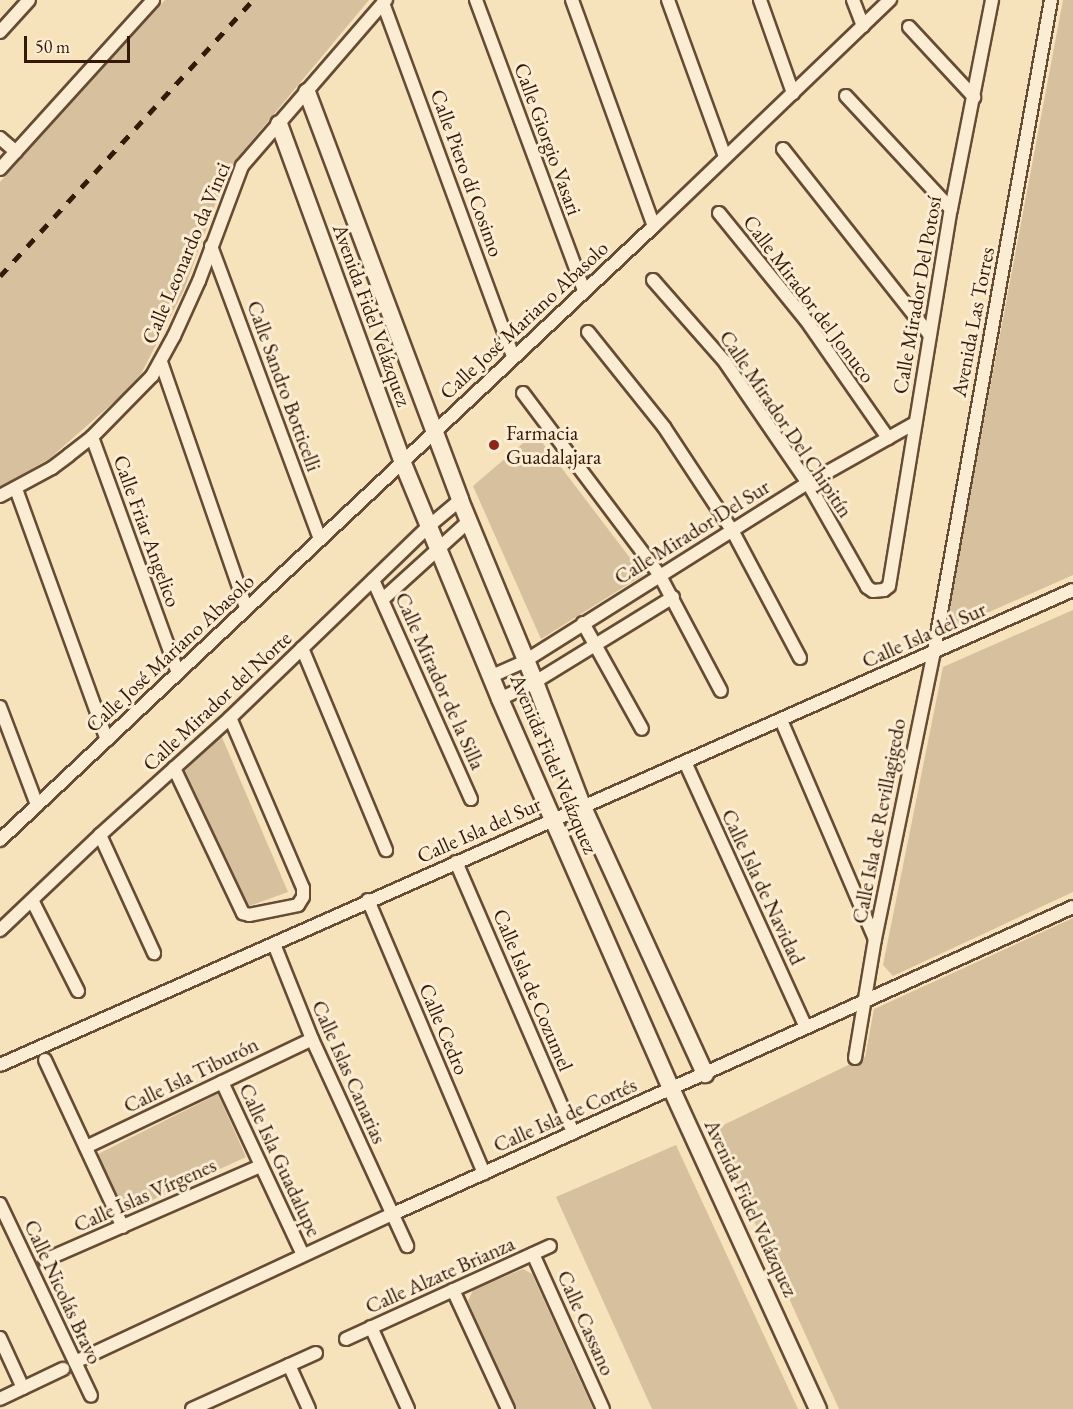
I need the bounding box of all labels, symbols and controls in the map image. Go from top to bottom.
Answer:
scale bar [27,24,134,62]
text: 50 m [35,35,70,58]
street label: Calle Giorgio Vasari [509,59,587,219]
street label: Calle Piero dí Cosimo [425,86,509,260]
street label: Calle Leonardo da Vinci [136,158,236,348]
street label: Calle Mirador Del Potosí [887,194,947,396]
street label: Calle Mirador del Jonuco [738,210,880,388]
street label: Avenida Fidel Velázquez [327,220,417,410]
street label: Calle José Mariano Abasolo [435,235,613,405]
street label: Avenida Las Torres [946,245,1000,399]
street label: Calle Sandro Botticelli [241,297,327,475]
street label: Calle Mirador Del Chipitín [714,326,858,522]
place label: Farmacia Guadalajara [506,420,601,470]
marker: Farmacia Guadalajara [487,438,501,452]
street label: Calle Friar Angelico [108,452,186,610]
street label: Calle Mirador Del Sur [610,474,774,590]
street label: Calle José Mariano Abasolo [81,568,259,738]
street label: Calle Mirador de la Silla [390,588,490,774]
street label: Calle Isla del Sur [858,596,990,674]
street label: Calle Mirador del Norte [137,626,297,776]
street label: Avenida Fidel Velázquez [505,670,603,858]
street label: Calle Isla de Revillagigedo [847,716,911,926]
street label: Calle Isla del Sur [413,791,545,869]
street label: Calle Isla de Navidad [716,805,810,969]
street label: Calle Isla de Cozumel [487,905,579,1075]
street label: Calle Cedro [414,980,474,1078]
street label: Calle Islas Canarias [306,996,392,1148]
street label: Calle Isla Tiburón [119,1031,263,1119]
street label: Calle Isla de Cortés [489,1072,641,1158]
street label: Calle Isla Guadalupe [233,1079,327,1241]
street label: Avenida Fidel Velázquez [699,1115,803,1301]
street label: Calle Islas Vírgenes [70,1152,220,1238]
street label: Calle Nicolás Bravo [19,1216,107,1368]
street label: Calle Alzate Brianza [361,1231,519,1319]
street label: Calle Cassano [552,1266,620,1380]

